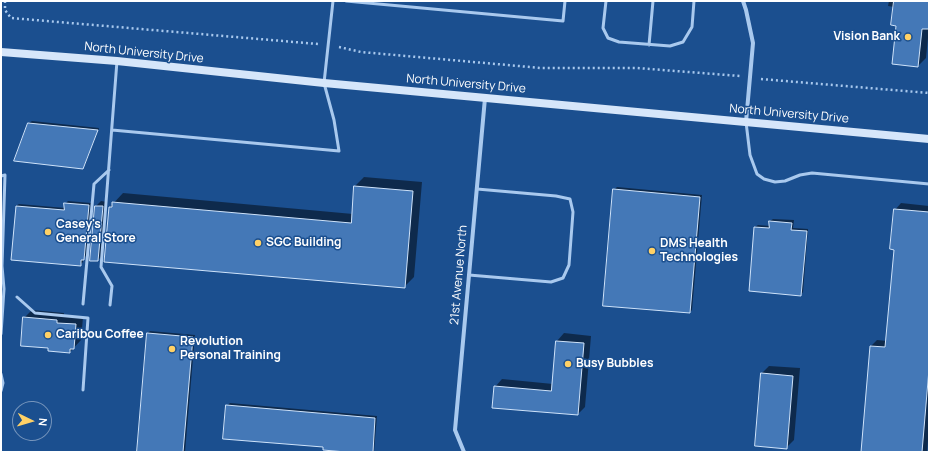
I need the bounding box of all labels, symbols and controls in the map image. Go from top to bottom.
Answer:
place label: Vision Bank [834,30,900,44]
marker: Vision Bank [903,32,913,42]
street label: North University Drive [84,40,204,66]
street label: North University Drive [406,72,526,96]
street label: North University Drive [729,102,849,126]
place label: Casey's General Store [56,218,136,246]
street label: 21st Avenue North [447,225,471,325]
marker: Casey's General Store [43,227,53,237]
place label: SGC Building [266,236,341,250]
place label: DMS Health Technologies [660,237,738,265]
marker: SGC Building [253,238,263,248]
marker: DMS Health Technologies [647,246,657,256]
place label: Caribou Coffee [56,328,144,342]
marker: Caribou Coffee [43,330,53,340]
place label: Revolution Personal Training [180,335,281,363]
marker: Revolution Personal Training [167,344,177,354]
place label: Busy Bubbles [576,357,653,371]
marker: Busy Bubbles [563,359,573,369]
north arrow [12,401,52,441]
text: N [36,417,51,427]

